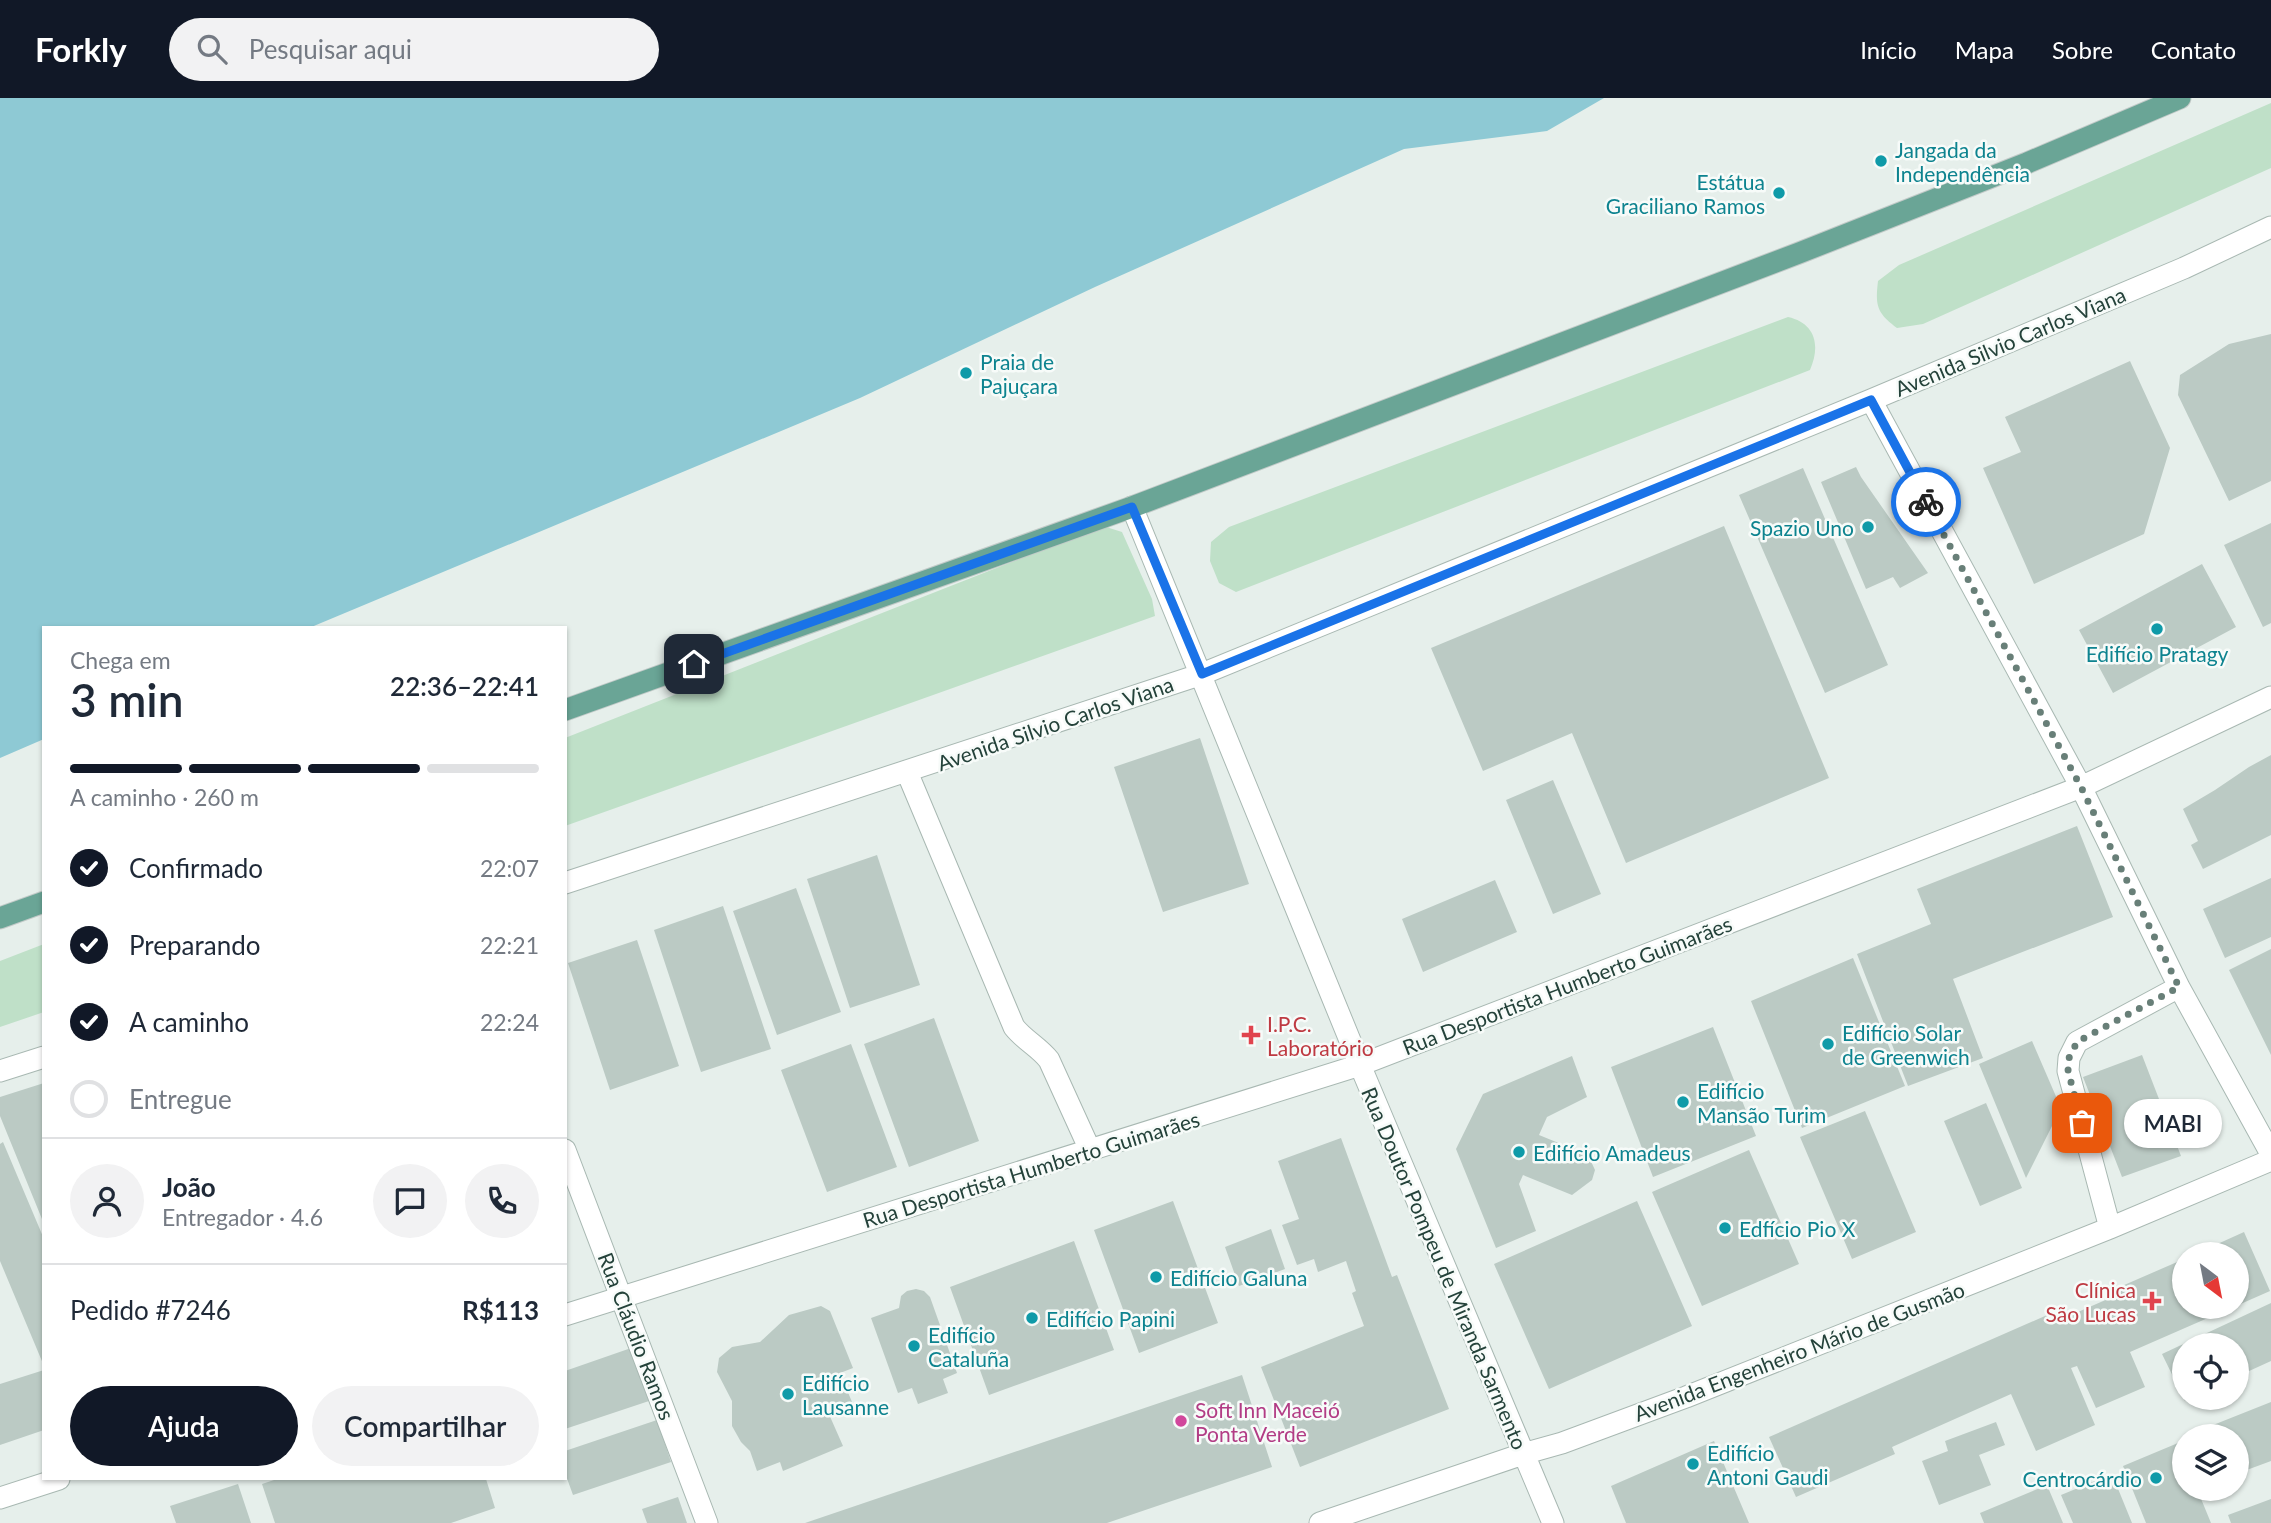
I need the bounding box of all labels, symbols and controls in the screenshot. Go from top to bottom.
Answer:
search box [169,18,659,81]
text: Forkly [35,29,127,69]
icon: search [193,30,231,68]
text: Pesquisar aqui [249,33,412,65]
text: Início [1860,35,1917,64]
text: Mapa [1955,35,2014,64]
text: Sobre [2052,35,2113,64]
text: Contato [2151,35,2236,64]
place label: Jangada da Independência [1895,137,2030,186]
marker: Jangada da Independência [1873,153,1889,169]
place label: Estátua Graciliano Ramos [1606,169,1765,218]
marker: Estátua Graciliano Ramos [1771,185,1787,201]
street label: Avenida Silvio Carlos Viana [1891,281,2129,401]
place label: Praia de Pajuçara [980,349,1058,398]
marker: Praia de Pajuçara [958,365,974,381]
courier [1891,467,1961,537]
icon: bike [1907,483,1945,521]
place label: Spazio Uno [1750,515,1854,540]
marker: Spazio Uno [1860,519,1876,535]
marker: Edifício Pratagy [2149,621,2165,637]
pin [664,634,724,694]
place label: Edifício Pratagy [2086,641,2229,666]
icon: home [675,645,713,683]
text: Chega em [70,646,171,674]
text: 22:36–22:41 [390,670,539,702]
street label: Avenida Silvio Carlos Viana [934,671,1176,775]
text: 3 min [70,672,184,727]
text: A caminho · 260 m [70,783,259,811]
icon: check [70,849,108,887]
text: Confirmado [129,852,263,884]
text: 22:07 [480,854,539,882]
street label: Rua Desportista Humberto Guimarães [1399,910,1735,1060]
icon: check [70,926,108,964]
text: Preparando [129,929,261,961]
text: 22:21 [480,931,539,959]
icon: check [70,1003,108,1041]
text: A caminho [129,1006,249,1038]
text: 22:24 [480,1008,539,1036]
place label: I.P.C. Laboratório [1267,1011,1374,1060]
place label: Edifício Solar de Greenwich [1842,1020,1970,1069]
marker: I.P.C. Laboratório [1241,1025,1261,1045]
marker: Edifício Solar de Greenwich [1820,1036,1836,1052]
place label: Edifício Mansão Turim [1697,1078,1826,1127]
text: Entregue [129,1083,232,1115]
street label: Rua Doutor Pompeu de Miranda Sarmento [1357,1083,1533,1453]
pin [2052,1093,2112,1153]
marker: Edifício Mansão Turim [1675,1094,1691,1110]
callout: MABI [2124,1098,2222,1148]
icon: bag [2063,1104,2101,1142]
street label: Rua Desportista Humberto Guimarães [860,1106,1202,1232]
text: MABI [2144,1109,2203,1137]
place label: Edifício Amadeus [1533,1140,1691,1165]
marker: Edifício Amadeus [1511,1144,1527,1160]
button: person [70,1164,144,1238]
button: chat [373,1164,447,1238]
button: phone [465,1164,539,1238]
text: João [162,1171,216,1203]
text: Entregador · 4.6 [162,1203,323,1231]
place label: Edfício Pio X [1739,1216,1856,1241]
marker: Edfício Pio X [1717,1220,1733,1236]
north arrow [2172,1242,2249,1320]
map controls [2172,1242,2249,1501]
street label: Rua Cláudio Ramos [594,1249,680,1423]
place label: Edifício Galuna [1170,1265,1307,1290]
marker: Edifício Galuna [1148,1269,1164,1285]
street label: Avenida Engenheiro Mário de Gusmão [1630,1276,1968,1426]
place label: Clínica São Lucas [2046,1277,2136,1326]
marker: Clínica São Lucas [2142,1291,2162,1311]
text: Pedido #7246 [70,1294,231,1326]
text: R$113 [462,1294,539,1326]
place label: Edifício Papini [1046,1306,1175,1331]
marker: Edifício Papini [1024,1310,1040,1326]
place label: Edifício Cataluña [928,1322,1009,1371]
button: locate [2172,1333,2249,1410]
marker: Edifício Cataluña [906,1338,922,1354]
place label: Edifício Lausanne [802,1370,889,1419]
button: Ajuda [70,1386,298,1466]
button: Compartilhar [312,1386,539,1466]
marker: Edifício Lausanne [780,1386,796,1402]
place label: Soft Inn Maceió Ponta Verde [1195,1397,1340,1446]
marker: Soft Inn Maceió Ponta Verde [1173,1413,1189,1429]
button: layers [2172,1424,2249,1501]
place label: Edifício Antoni Gaudi [1707,1440,1829,1489]
marker: Edifício Antoni Gaudi [1685,1456,1701,1472]
place label: Centrocárdio [2022,1466,2142,1491]
marker: Centrocárdio [2148,1470,2164,1486]

